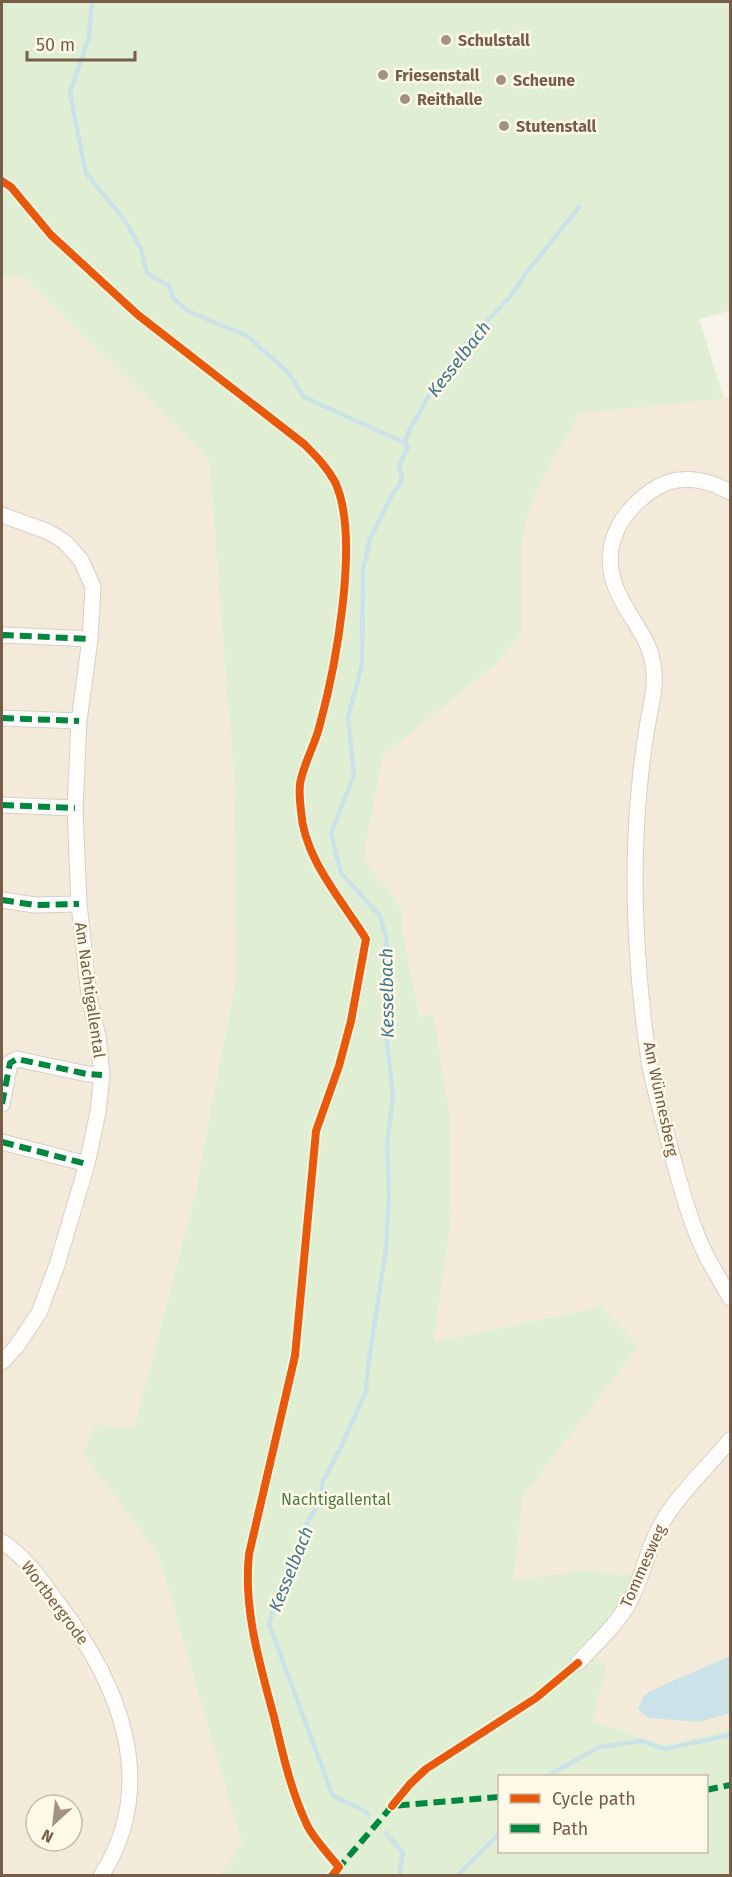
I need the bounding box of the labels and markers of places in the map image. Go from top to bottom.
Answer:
place label: Schulstall [458,31,530,50]
marker: Schulstall [439,33,453,47]
place label: Friesenstall [395,66,480,85]
marker: Friesenstall [376,68,390,82]
place label: Scheune [513,71,575,90]
marker: Scheune [494,73,508,87]
place label: Reithalle [417,90,482,109]
marker: Reithalle [398,92,412,106]
place label: Stutenstall [516,117,597,136]
marker: Stutenstall [497,119,511,133]

